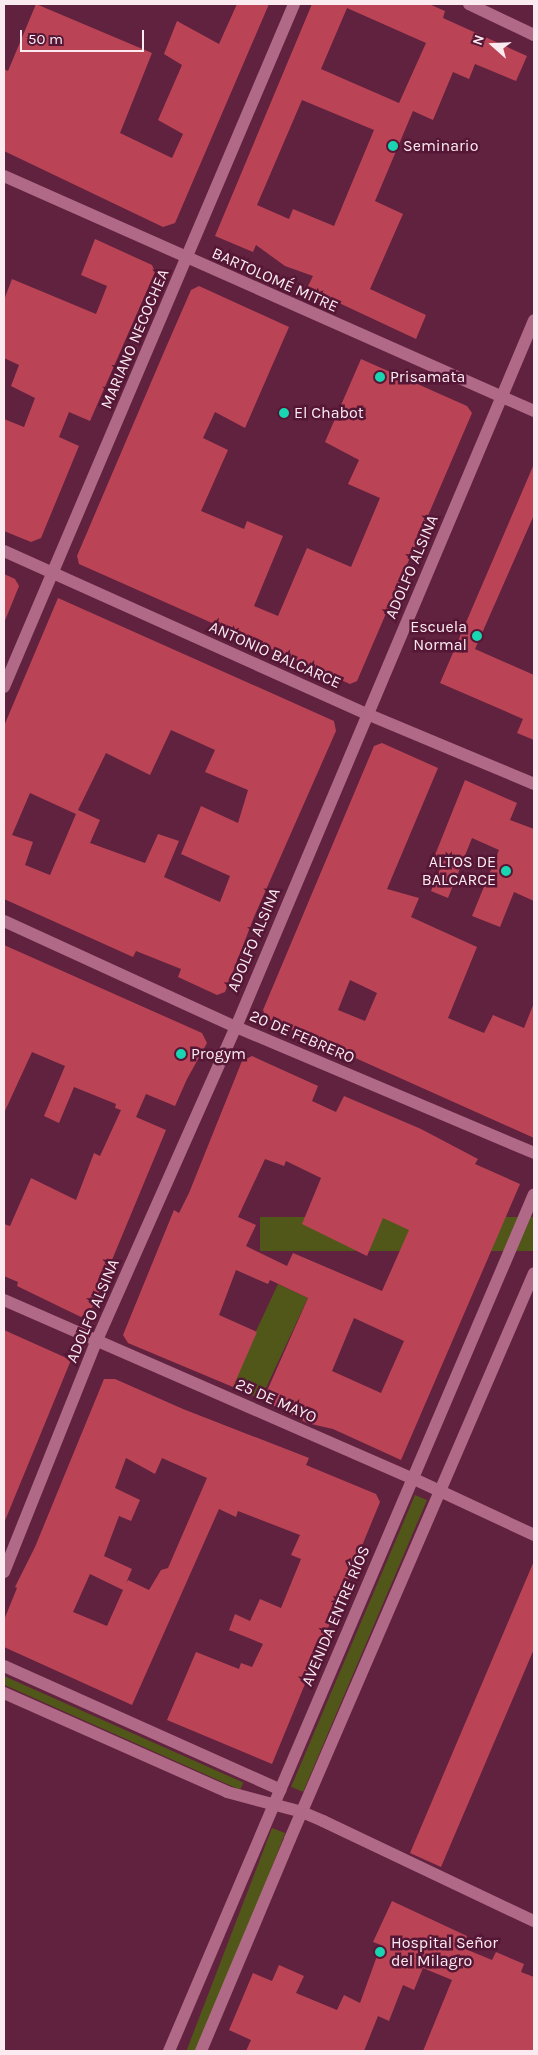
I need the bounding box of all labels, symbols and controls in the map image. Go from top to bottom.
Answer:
scale bar [22,20,146,52]
north arrow [468,20,518,70]
text: 50 m [28,30,63,48]
text: N [469,32,488,47]
place label: Seminario [403,136,478,156]
marker: Seminario [387,140,399,152]
street label: BARTOLOMÉ MITRE [209,244,341,316]
street label: MARIANO NECOCHEA [97,266,173,412]
place label: Prisamata [390,367,465,387]
marker: Prisamata [374,371,386,383]
place label: El Chabot [294,403,364,423]
marker: El Chabot [278,407,290,419]
street label: ADOLFO ALSINA [381,512,443,622]
street label: ANTONIO BALCARCE [206,617,344,693]
place label: Escuela Normal [410,617,467,655]
marker: Escuela Normal [471,630,483,642]
place label: ALTOS DE BALCARCE [422,852,496,890]
marker: ALTOS DE BALCARCE [500,865,512,877]
street label: ADOLFO ALSINA [223,885,285,995]
street label: 20 DE FEBRERO [247,1006,357,1068]
place label: Progym [191,1044,246,1064]
marker: Progym [175,1048,187,1060]
street label: ADOLFO ALSINA [62,1256,124,1366]
street label: 25 DE MAYO [233,1375,319,1427]
street label: AVENIDA ENTRE RÍOS [298,1543,374,1689]
place label: Hospital Señor del Milagro [391,1933,498,1971]
marker: Hospital Señor del Milagro [373,1945,387,1959]

